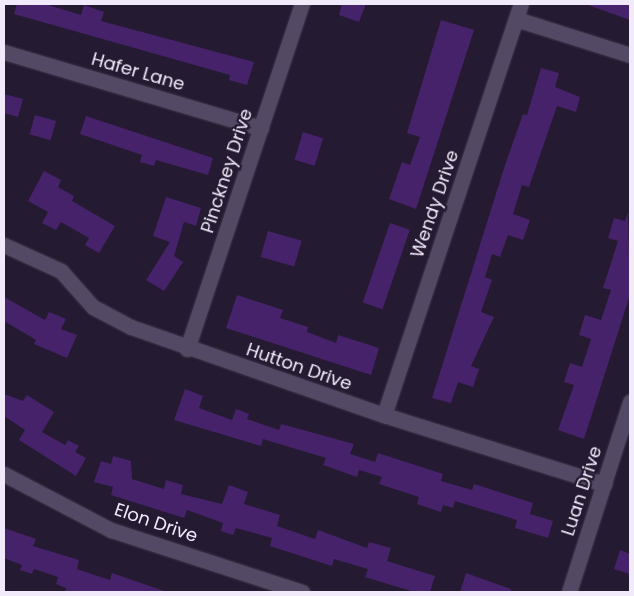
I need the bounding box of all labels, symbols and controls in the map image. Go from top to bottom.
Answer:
street label: Hafer Lane [89,48,187,96]
street label: Pinckney Drive [197,106,257,236]
street label: Wendy Drive [406,147,464,261]
street label: Hutton Drive [243,339,355,395]
street label: Luan Drive [557,443,607,539]
street label: Elon Drive [112,499,200,547]

